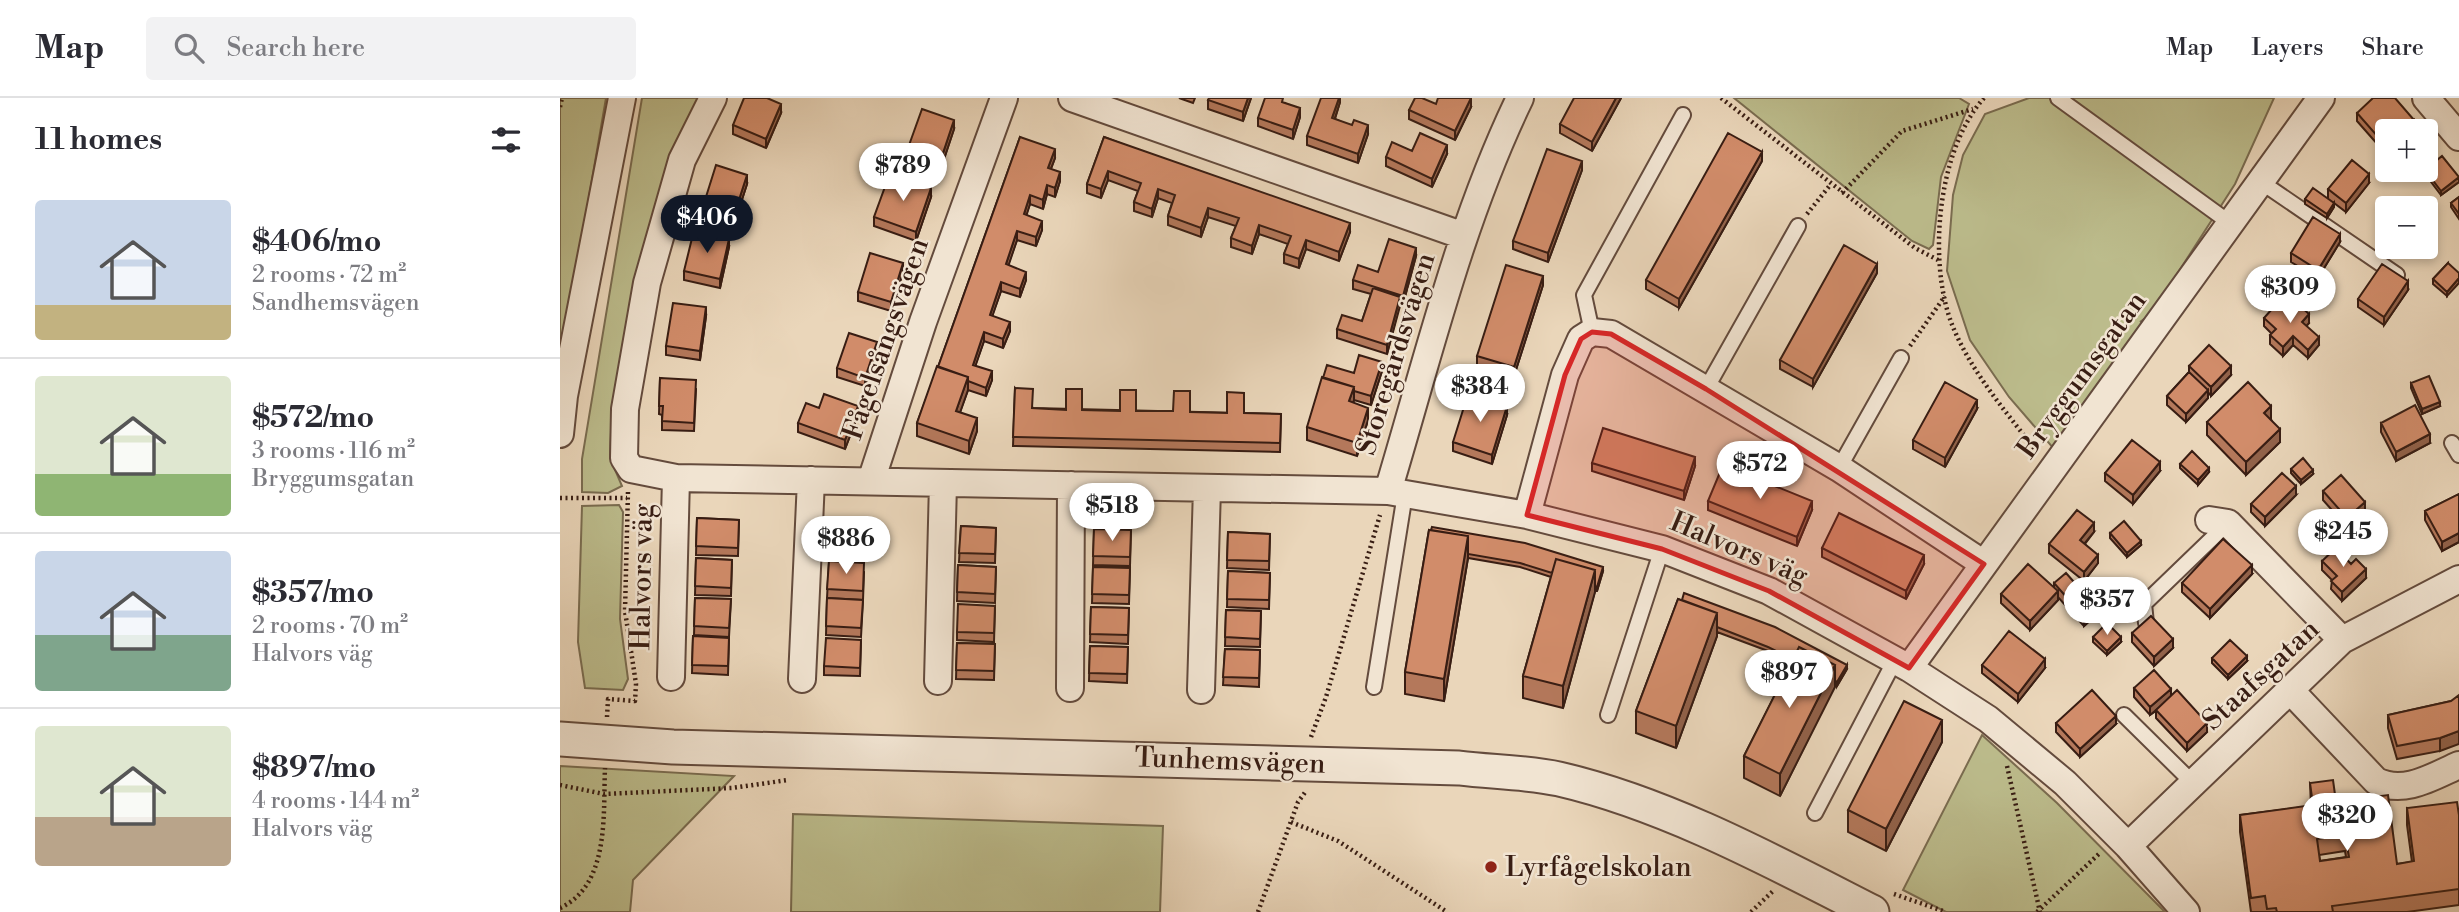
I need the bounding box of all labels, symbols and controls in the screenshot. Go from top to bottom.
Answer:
search box [146,17,636,80]
text: Map [35,28,104,69]
icon: search [170,29,208,67]
text: Search here [226,32,365,64]
text: Map [2166,33,2213,63]
text: Layers [2251,33,2323,63]
text: Share [2361,33,2424,63]
map controls [2375,119,2438,259]
button: + [2375,119,2438,182]
text: 11 homes [35,121,162,159]
icon: filters [487,121,525,159]
pin: $789 [862,144,944,203]
text: $789 [875,152,931,180]
pin: $406 [666,195,748,255]
button: − [2375,196,2438,259]
text: $406 [677,204,737,232]
text: $406/mo [252,223,381,261]
icon: home [91,228,175,312]
street label: Fågelsångsvägen [835,233,937,444]
street label: Storegårdsvägen [1349,248,1443,459]
text: 2 rooms · 72 m² [252,261,406,289]
pin: $309 [2249,266,2331,325]
text: $309 [2261,274,2319,302]
street label: Bryggumsgatan [2009,285,2154,466]
text: Sandhemsvägen [252,289,420,317]
pin: $384 [1439,364,1521,424]
text: $384 [1451,373,1509,401]
text: $572/mo [252,399,374,437]
icon: home [91,404,175,488]
text: 3 rooms · 116 m² [252,437,415,465]
pin: $572 [1719,442,1801,501]
text: $572 [1733,450,1787,478]
text: Bryggumsgatan [252,465,414,493]
pin: $518 [1071,484,1153,543]
text: $518 [1085,492,1139,520]
street label: Halvors väg [623,503,661,651]
street label: Halvors väg [1665,504,1814,594]
pin: $245 [2302,510,2384,569]
pin: $886 [805,517,887,576]
text: $245 [2314,518,2372,546]
text: $886 [817,525,875,553]
text: $357/mo [252,574,374,612]
pin: $357 [2066,578,2148,637]
icon: home [91,579,175,663]
text: $357 [2080,586,2134,614]
text: 2 rooms · 70 m² [252,612,408,640]
street label: Staafsgatan [2195,612,2327,738]
text: Halvors väg [252,640,373,668]
pin: $897 [1748,650,1830,710]
text: $897 [1761,659,1817,687]
street label: Tunhemsvägen [1134,740,1326,782]
text: $897/mo [252,749,376,787]
icon: home [91,754,175,838]
text: 4 rooms · 144 m² [252,787,419,815]
pin: $320 [2306,794,2388,853]
text: $320 [2318,802,2376,830]
text: Halvors väg [252,815,373,843]
place label: Lyrfågelskolan [1505,850,1692,885]
marker: Lyrfågelskolan [1483,859,1499,875]

